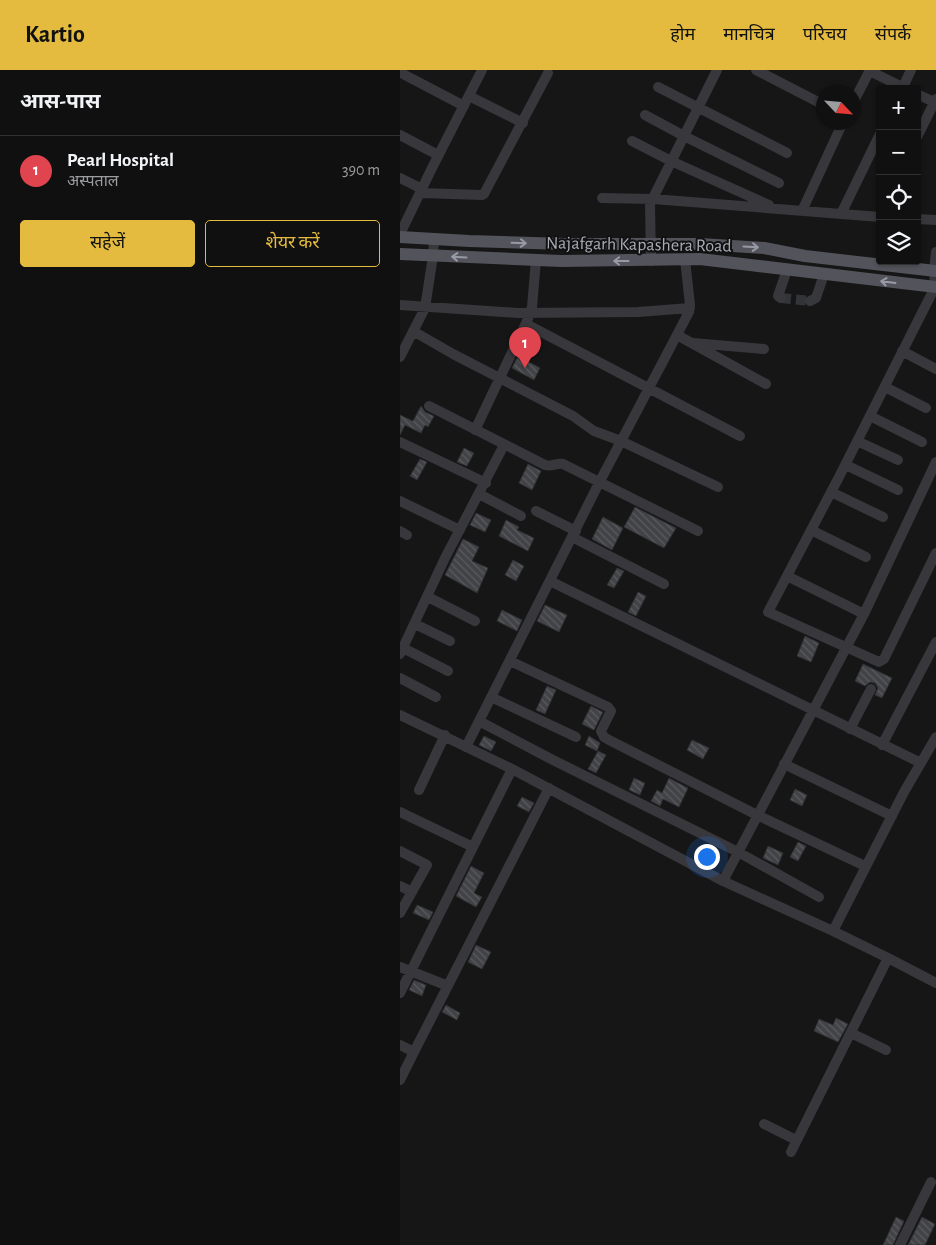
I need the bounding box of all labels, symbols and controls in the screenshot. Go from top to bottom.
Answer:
text: Kartio [25,23,85,47]
text: होम [670,26,695,44]
text: मानचित्र [723,26,775,44]
text: परिचय [803,26,847,44]
text: संपर्क [875,26,911,44]
north arrow [816,85,861,130]
map controls [876,85,921,265]
button: + [876,85,921,130]
text: आस-पास [20,91,101,112]
button: − [876,130,921,175]
text: Pearl Hospital [67,151,174,170]
text: 1 [33,162,39,178]
text: 390 m [342,162,380,178]
text: अस्पताल [67,173,119,189]
button: locate [876,175,921,220]
button: सहेजें [20,220,195,267]
button: शेयर करें [205,220,380,267]
button: layers [876,220,921,265]
street label: Najafgarh Kapashera Road [546,234,732,256]
one-way arrow [510,238,526,247]
one-way arrow [743,243,759,252]
one-way arrow [451,253,467,262]
one-way arrow [614,256,630,266]
one-way arrow [880,277,896,287]
pin: 1 [509,327,541,368]
your location [694,844,720,870]

